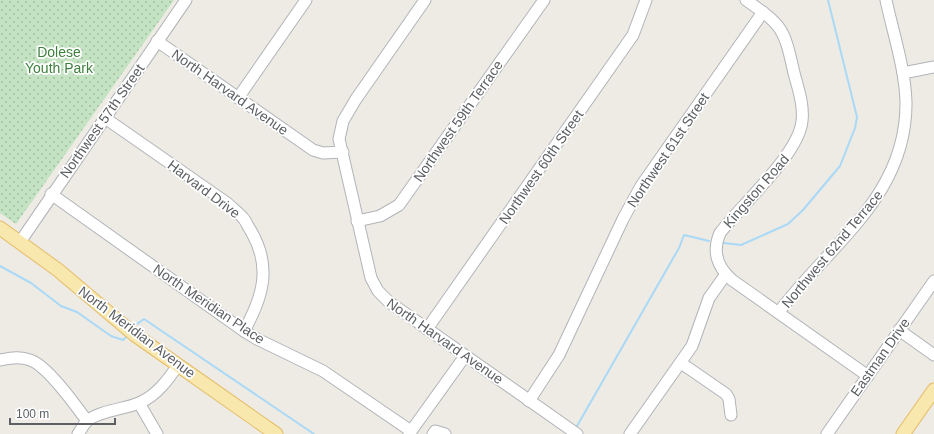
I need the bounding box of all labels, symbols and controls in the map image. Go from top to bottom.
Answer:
park label: Dolese Youth Park [25,44,94,76]
street label: North Harvard Avenue [169,46,291,138]
street label: Northwest 59th Terrace [410,57,506,185]
street label: Northwest 57th Street [57,61,147,181]
street label: Northwest 61st Street [624,90,712,210]
street label: Northwest 60th Street [496,107,586,227]
street label: Kingston Road [720,151,792,231]
street label: Harvard Drive [165,157,243,221]
street label: Northwest 62nd Terrace [778,187,886,311]
street label: North Meridian Place [150,261,268,347]
street label: North Meridian Avenue [75,283,199,381]
street label: North Harvard Avenue [384,295,506,387]
street label: Eastman Drive [847,315,913,399]
scale bar [10,400,115,426]
text: 100 m [16,407,49,421]

